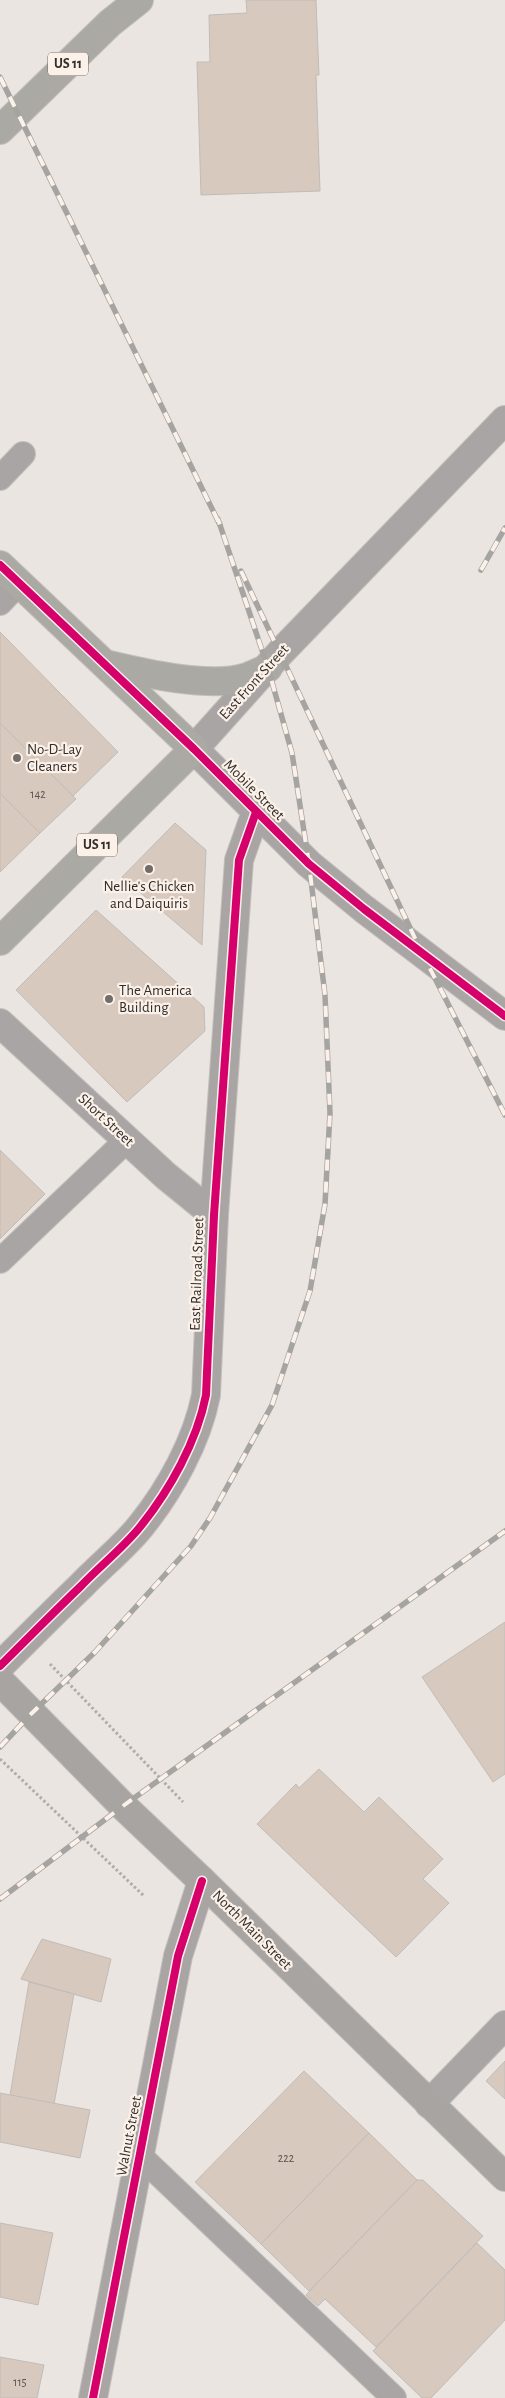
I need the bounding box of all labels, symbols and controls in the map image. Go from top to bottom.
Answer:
road number: US 11 [48,52,88,76]
street label: East Front Street [217,642,291,722]
place label: No-D-Lay Cleaners [27,742,82,774]
marker: No-D-Lay Cleaners [11,752,23,764]
street label: Mobile Street [221,757,287,823]
house number: 142 [30,788,46,800]
road number: US 11 [77,834,117,856]
marker: Nellie's Chicken and Daiquiris [143,863,155,875]
place label: Nellie's Chicken and Daiquiris [103,879,195,911]
place label: The America Building [119,983,192,1015]
marker: The America Building [103,993,115,1005]
street label: Short Street [76,1091,137,1149]
street label: East Railroad Street [188,1217,206,1331]
street label: North Main Street [210,1888,295,1973]
street label: Walnut Street [114,2095,144,2177]
house number: 222 [278,2152,295,2164]
house number: 115 [13,2376,27,2388]

